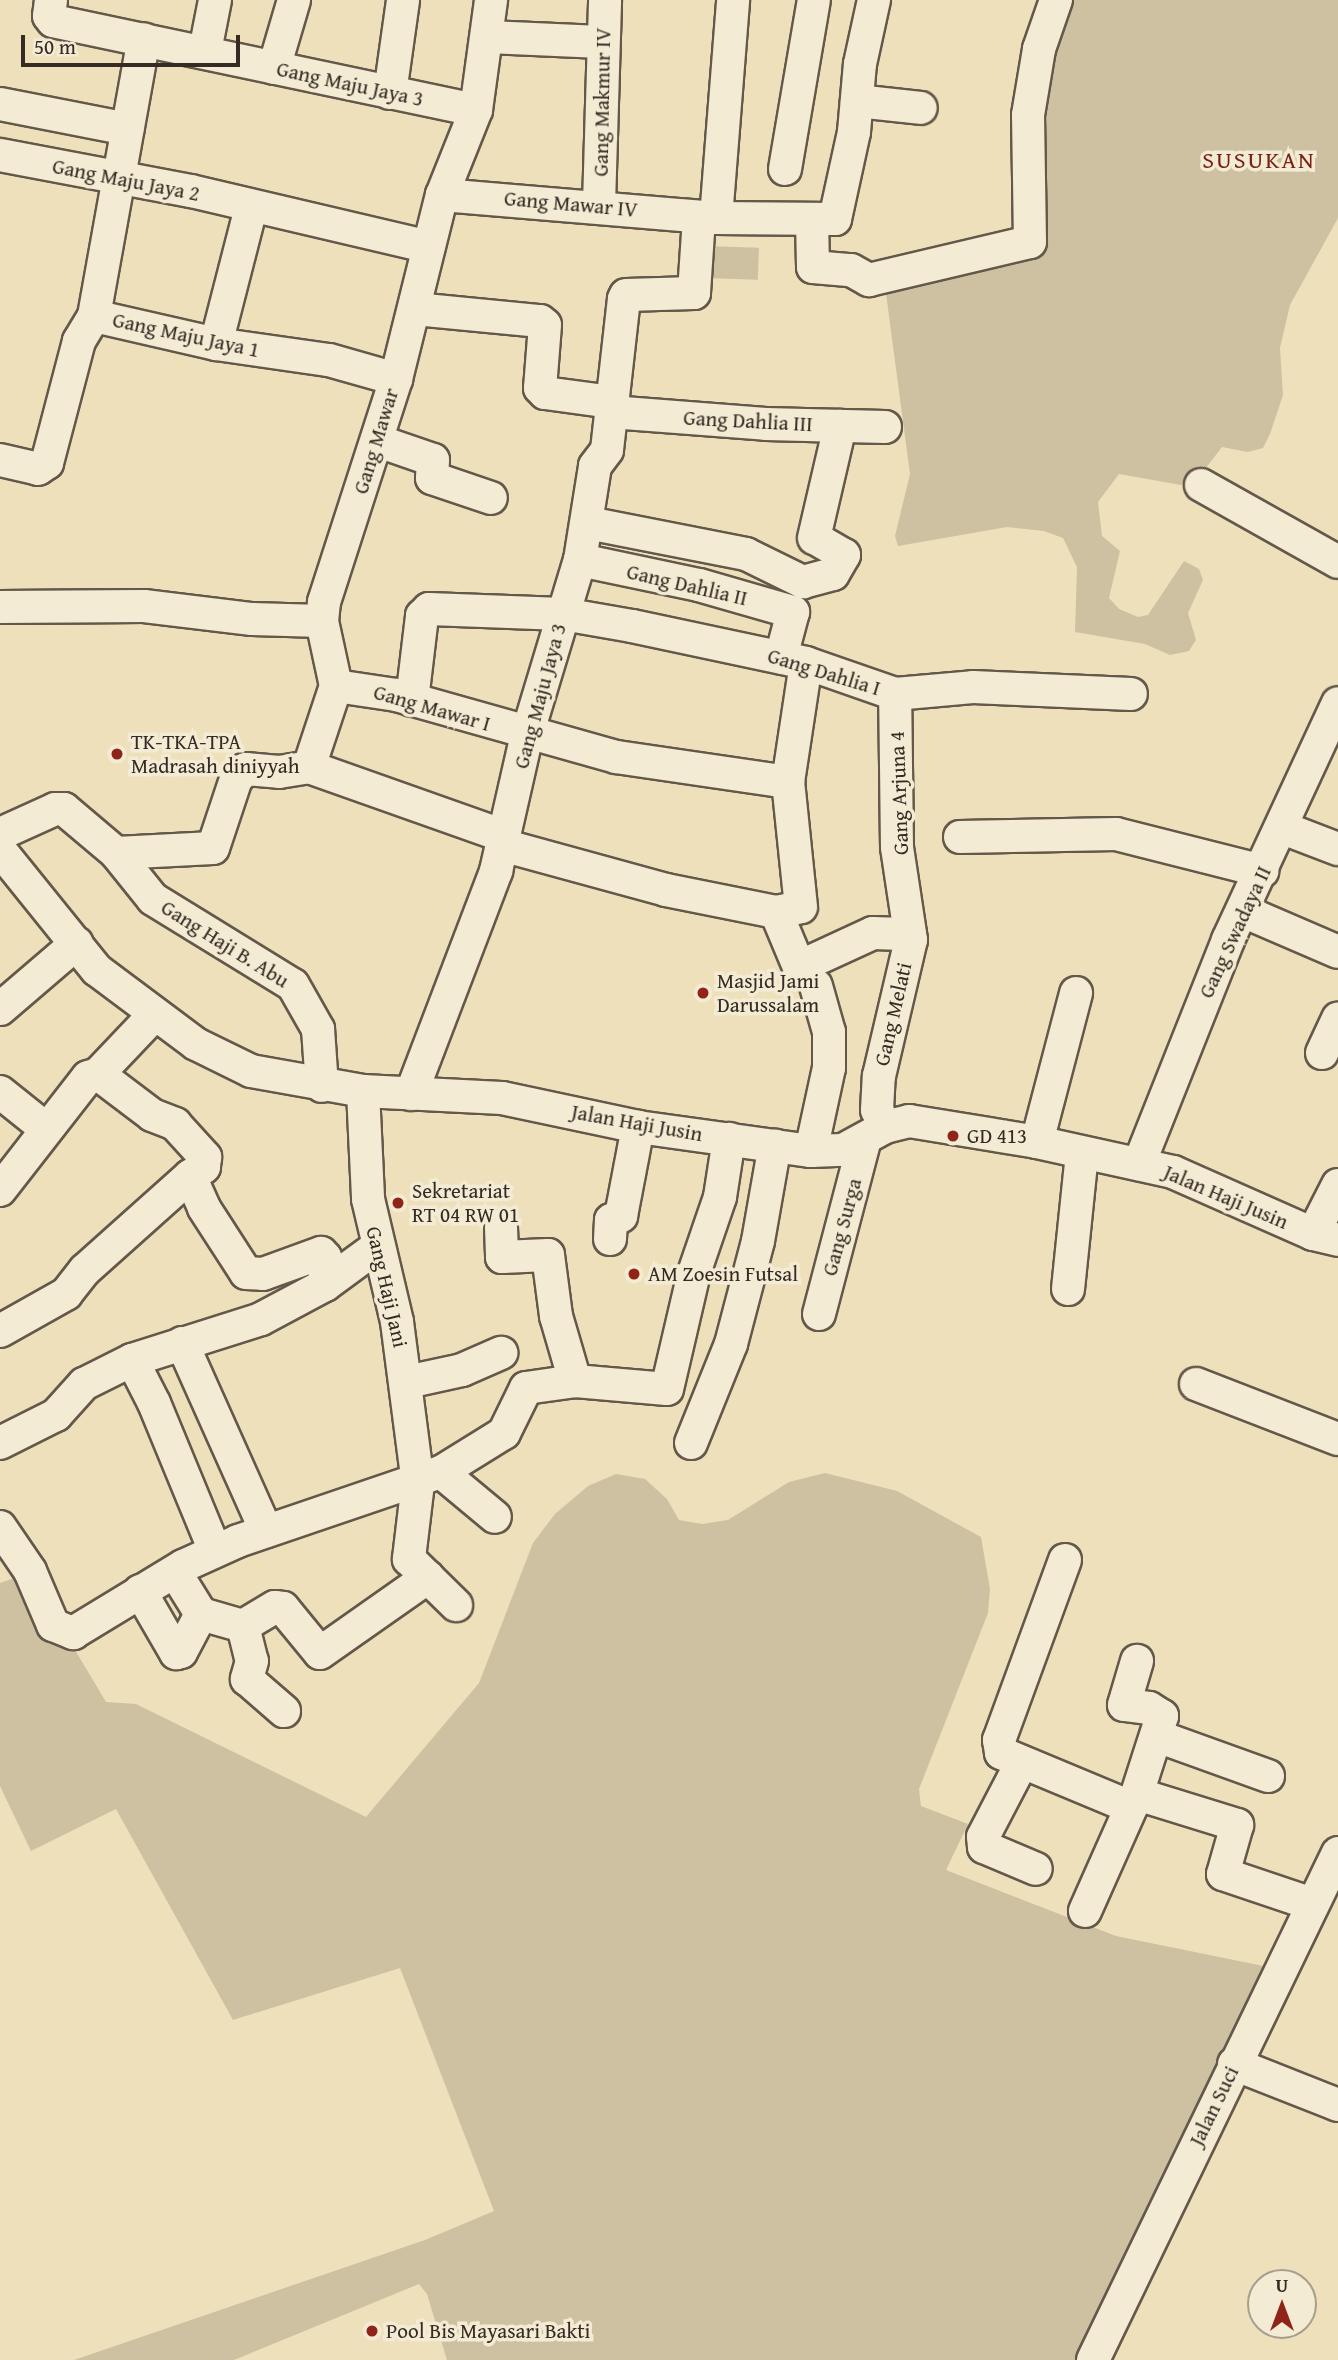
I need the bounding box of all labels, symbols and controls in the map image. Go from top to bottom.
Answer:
scale bar [24,21,243,65]
street label: Gang Makmur IV [588,27,616,177]
text: 50 m [34,31,76,62]
street label: Gang Maju Jaya 3 [274,56,426,112]
district label: SUSUKAN [1203,146,1315,174]
street label: Gang Maju Jaya 2 [50,153,202,207]
street label: Gang Mawar IV [503,186,639,222]
street label: Gang Maju Jaya 1 [110,307,262,363]
street label: Gang Mawar [348,385,404,497]
street label: Gang Dahlia III [683,405,813,437]
street label: Gang Dahlia II [624,559,750,611]
street label: Gang Maju Jaya 3 [509,621,571,771]
street label: Gang Dahlia I [765,643,883,701]
street label: Gang Mawar I [371,679,493,737]
place label: TK-TKA-TPA Madrasah diniyyah [131,729,300,779]
street label: Gang Arjuna 4 [884,731,914,855]
marker: TK-TKA-TPA Madrasah diniyyah [109,746,125,762]
street label: Gang Swadaya II [1193,862,1277,1002]
street label: Gang Haji B. Abu [157,895,293,993]
street label: Gang Melati [869,960,917,1068]
place label: Masjid Jami Darussalam [717,968,819,1018]
marker: Masjid Jami Darussalam [695,985,711,1001]
street label: Jalan Haji Jusin [569,1099,705,1147]
place label: GD 413 [967,1123,1027,1149]
marker: GD 413 [945,1128,961,1144]
street label: Jalan Haji Jusin [1160,1159,1292,1235]
street label: Gang Surga [817,1176,867,1278]
place label: Sekretariat RT 04 RW 01 [412,1178,519,1228]
marker: Sekretariat RT 04 RW 01 [390,1195,406,1211]
street label: Gang Haji Jani [361,1224,413,1350]
place label: AM Zoesin Futsal [648,1261,798,1287]
marker: AM Zoesin Futsal [626,1266,642,1282]
street label: Jalan Suci [1184,2062,1244,2150]
north arrow [1247,2269,1317,2339]
text: U [1276,2271,1288,2299]
place label: Pool Bis Mayasari Bakti [386,2318,590,2344]
marker: Pool Bis Mayasari Bakti [364,2323,380,2339]

